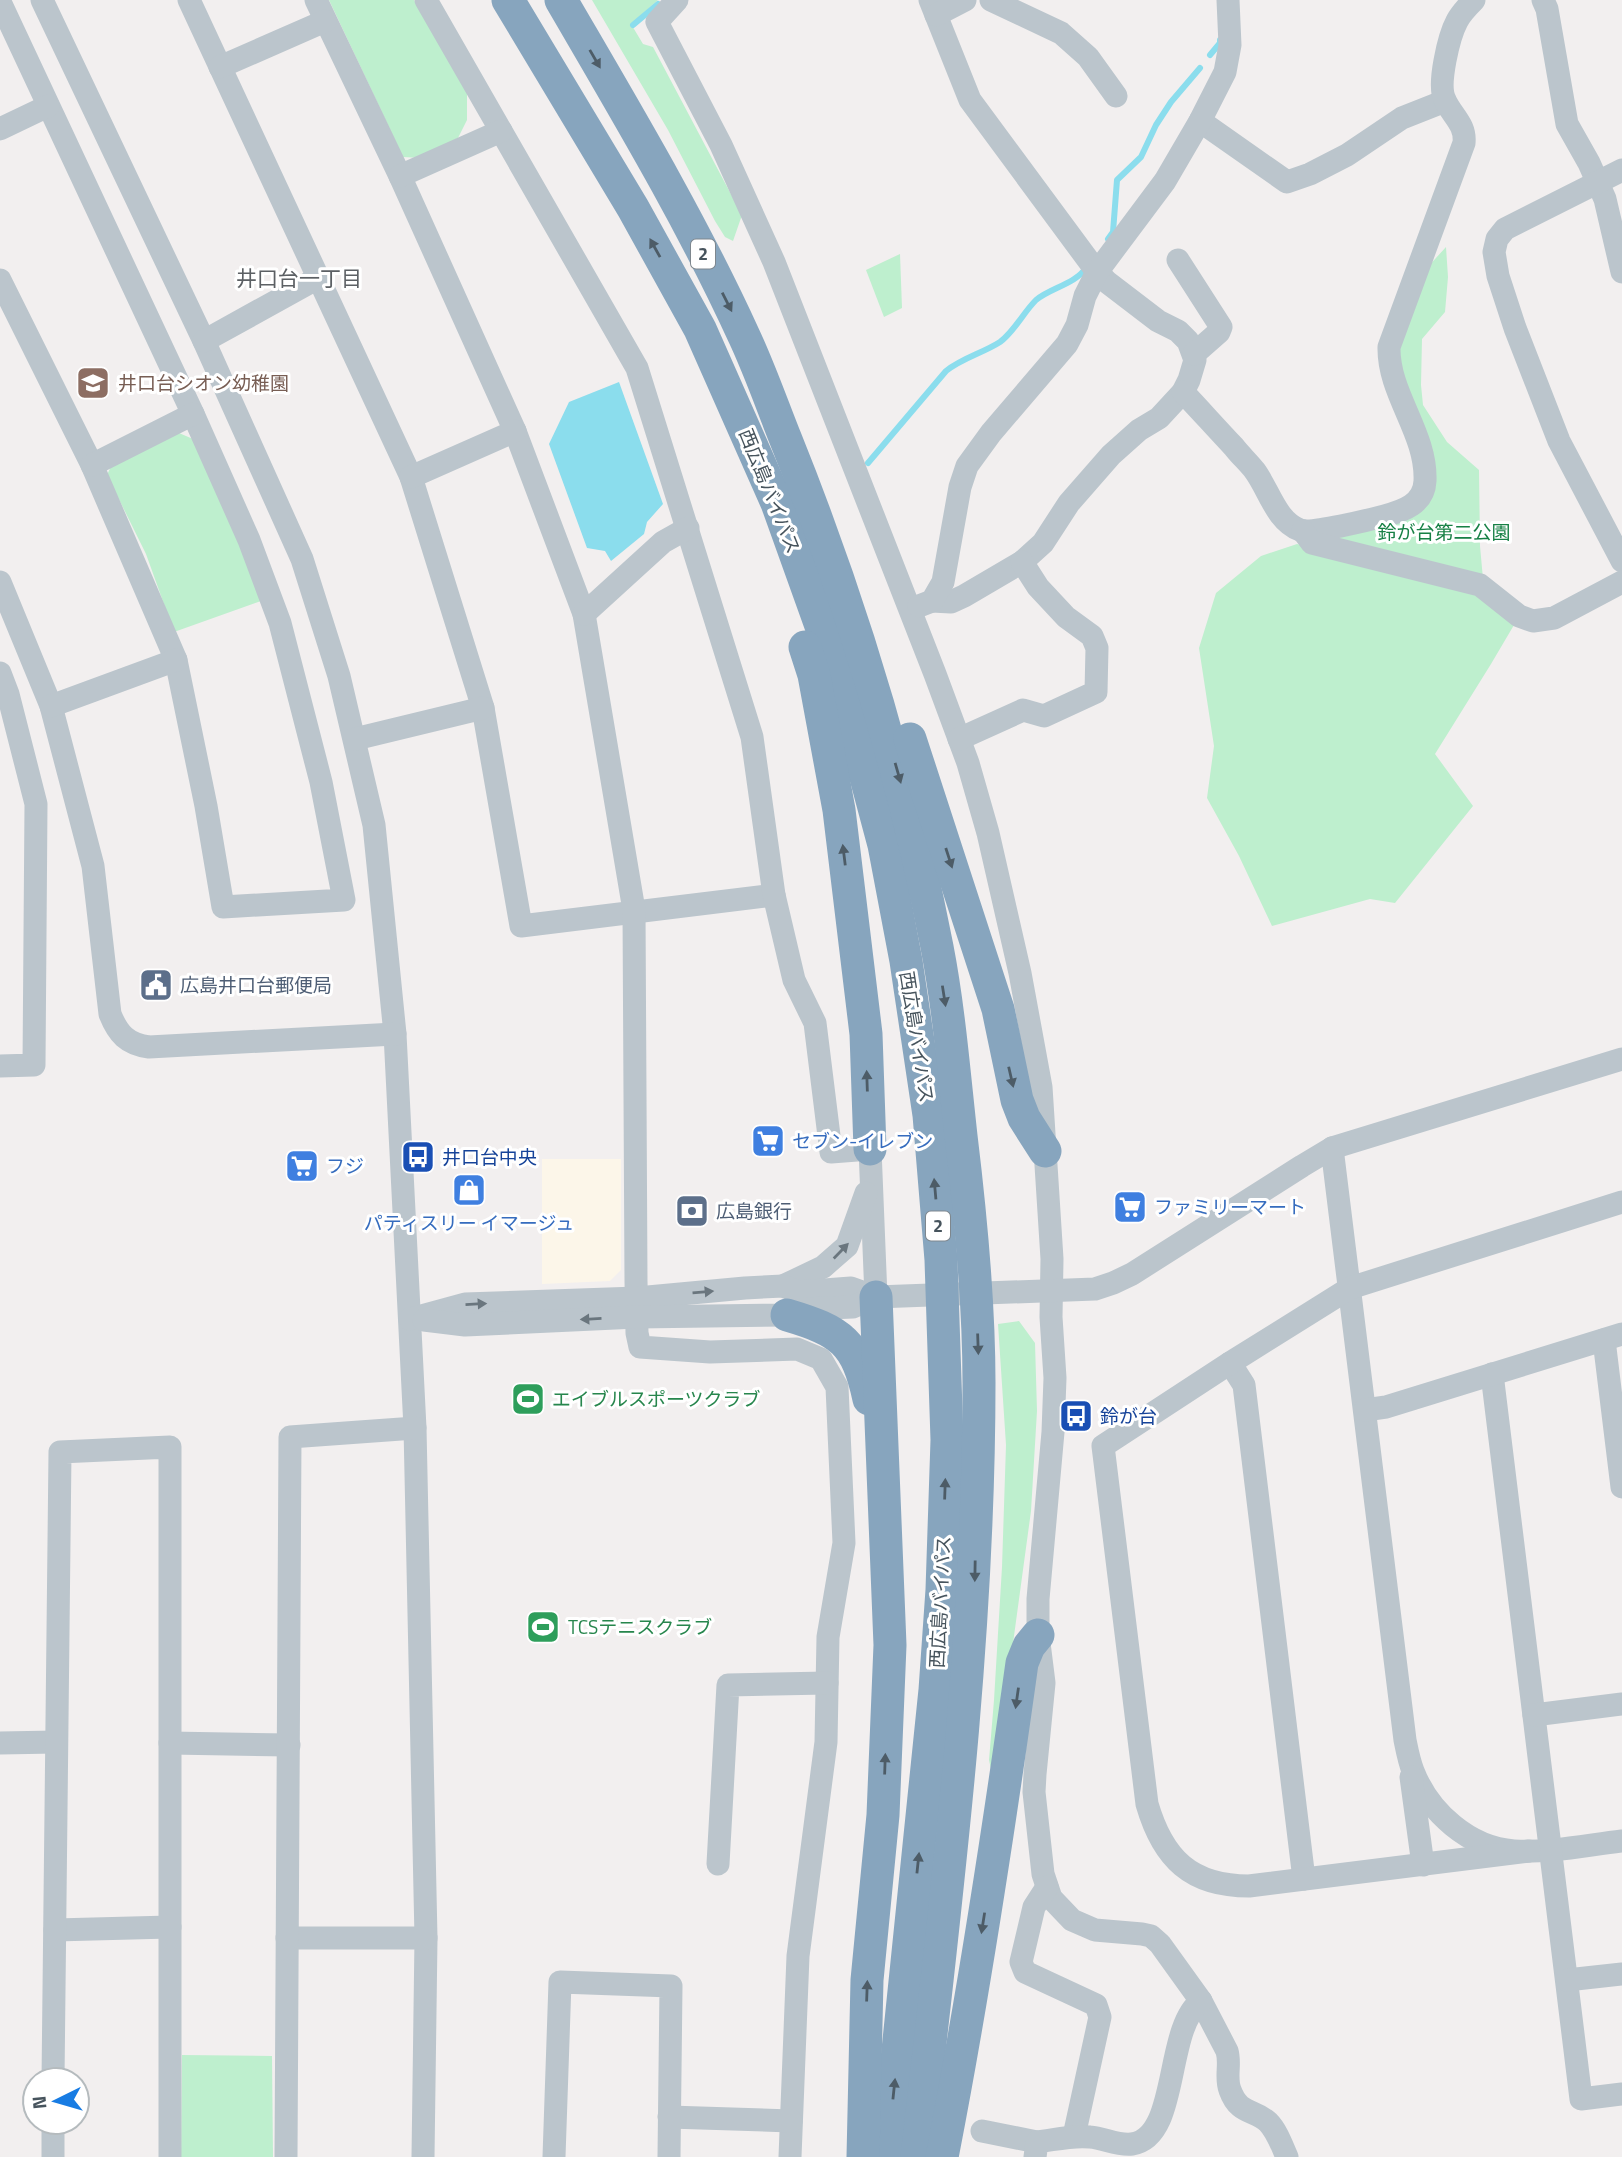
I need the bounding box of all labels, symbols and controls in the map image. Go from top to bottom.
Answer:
one-way arrow [589,49,601,69]
one-way arrow [649,238,661,257]
road number: 2 [691,240,715,268]
district label: 井口台一丁目 [236,262,362,294]
one-way arrow [722,292,733,312]
school or university icon: 井口台シオン幼稚園 [74,364,112,402]
place label: 井口台シオン幼稚園 [118,368,289,397]
street label: 西広島バイパス [732,424,809,558]
park label: 鈴が台第二公園 [1377,517,1511,546]
one-way arrow [893,763,903,784]
one-way arrow [839,843,850,865]
one-way arrow [945,848,955,869]
public building icon: 広島井口台郵便局 [137,966,175,1004]
street label: 西広島バイパス [893,969,942,1105]
place label: 広島井口台郵便局 [180,970,332,999]
one-way arrow [939,985,950,1007]
one-way arrow [1006,1066,1017,1088]
one-way arrow [862,1070,873,1092]
supermarket icon: セブン-イレブン [749,1122,787,1160]
place label: セブン-イレブン [792,1126,933,1155]
bus stop icon: 井口台中央 [399,1138,437,1176]
place label: 井口台中央 [442,1142,537,1171]
supermarket icon: フジ [283,1147,321,1185]
place label: フジ [326,1151,364,1180]
shop icon: パティスリー イマージュ [450,1171,488,1209]
one-way arrow [929,1178,940,1200]
supermarket icon: ファミリーマート [1111,1188,1149,1226]
bank icon: 広島銀行 [673,1192,711,1230]
place label: ファミリーマート [1154,1192,1306,1221]
place label: 広島銀行 [716,1196,792,1225]
place label: パティスリー イマージュ [364,1208,574,1237]
road number: 2 [926,1212,950,1240]
one-way arrow [832,1243,849,1260]
one-way arrow [693,1286,715,1297]
one-way arrow [466,1298,488,1309]
one-way arrow [580,1313,602,1324]
one-way arrow [972,1333,983,1355]
sports icon: エイブルスポーツクラブ [509,1380,547,1418]
place label: エイブルスポーツクラブ [552,1384,761,1413]
bus stop icon: 鈴が台 [1057,1397,1095,1435]
place label: 鈴が台 [1100,1401,1157,1430]
one-way arrow [939,1478,951,1500]
street label: 西広島バイパス [922,1535,957,1669]
one-way arrow [969,1560,980,1582]
sports icon: TCSテニスクラブ [524,1608,562,1646]
place label: TCSテニスクラブ [568,1612,712,1641]
one-way arrow [1011,1687,1022,1709]
one-way arrow [880,1753,891,1775]
one-way arrow [912,1852,923,1874]
one-way arrow [977,1912,988,1934]
one-way arrow [861,1980,873,2002]
north arrow [21,2066,91,2136]
one-way arrow [889,2078,900,2100]
text: N [24,2095,54,2110]

